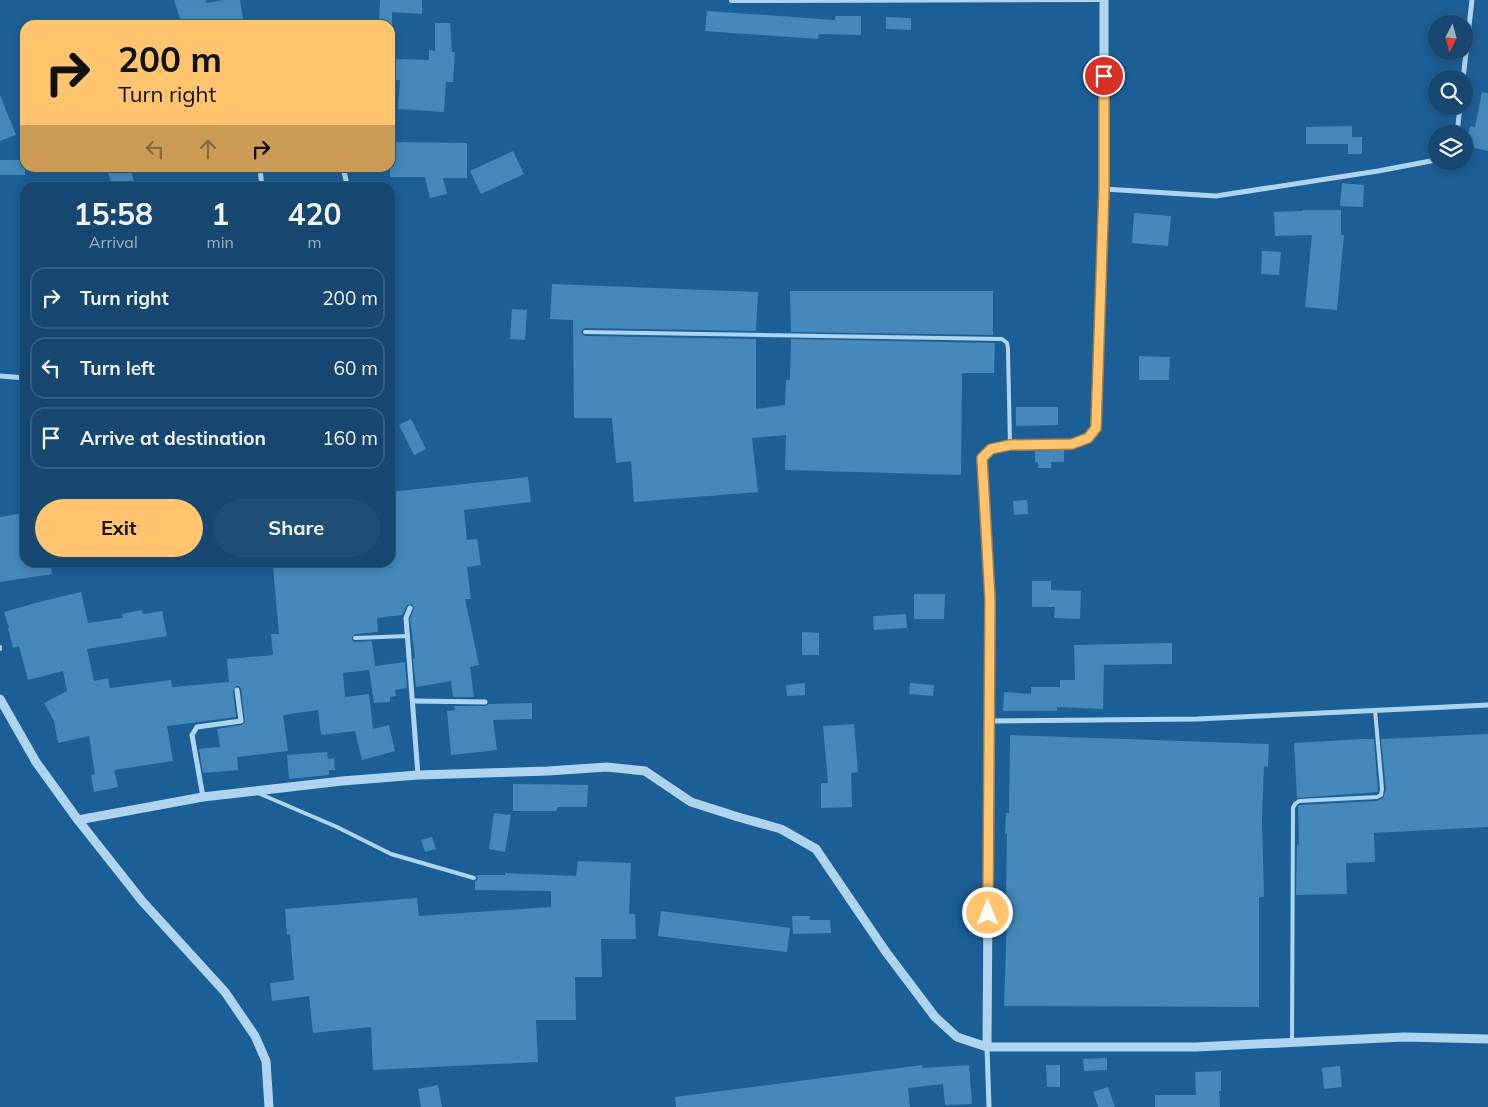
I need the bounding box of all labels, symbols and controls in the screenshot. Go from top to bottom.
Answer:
north arrow [1428,15,1472,60]
map controls [1428,15,1473,170]
text: 200 m [118,37,222,81]
icon: right [35,40,100,105]
pin [1083,55,1125,97]
icon: arrive [1090,62,1118,90]
button: search [1428,70,1473,115]
text: Turn right [118,80,216,108]
button: layers [1428,125,1473,170]
icon: left [141,135,169,163]
icon: ahead [194,135,222,163]
icon: right [247,135,275,163]
text: 15:58 [74,195,153,233]
text: 1 [211,195,229,233]
text: 420 [287,195,341,233]
text: Arrival [89,232,138,252]
text: min [207,232,234,252]
text: m [307,232,321,252]
icon: right [37,284,65,312]
text: Turn right [80,286,169,310]
text: 200 m [322,286,378,310]
icon: left [37,354,65,382]
text: Turn left [80,356,155,380]
text: 60 m [334,356,378,380]
icon: arrive [37,424,65,452]
text: Arrive at destination [80,426,266,450]
text: 160 m [322,426,378,450]
button: Exit [35,499,203,557]
button: Share [213,499,380,557]
position arrow [961,886,1013,938]

